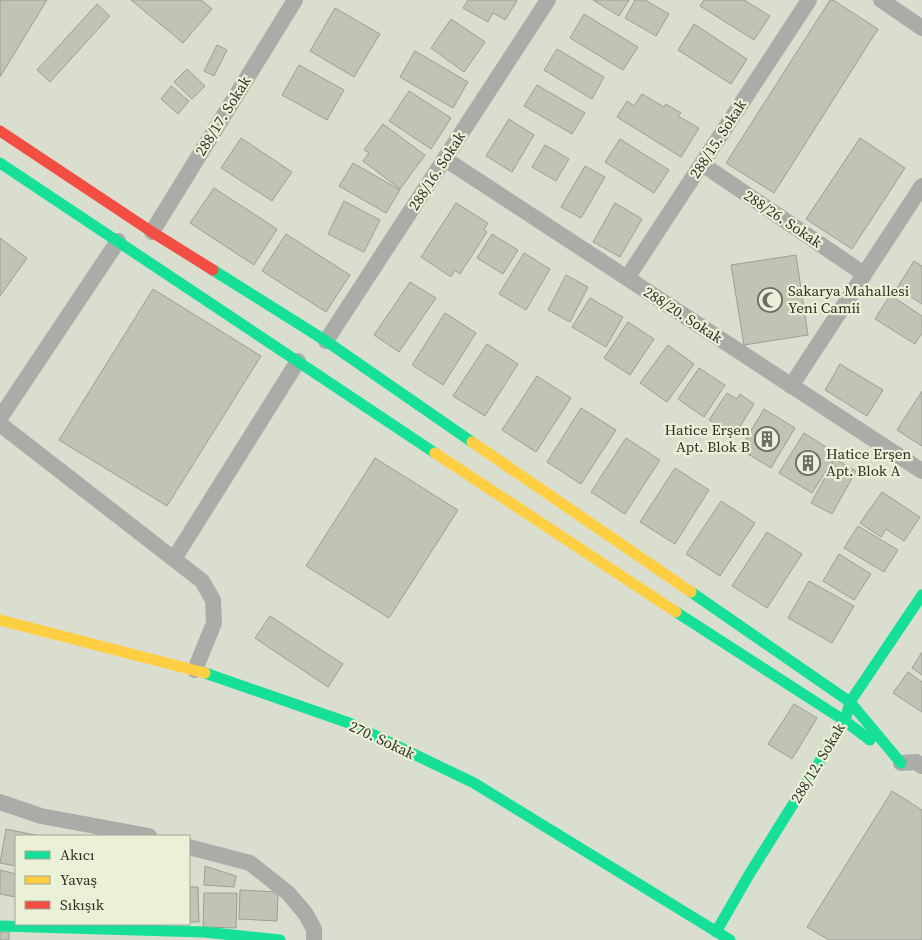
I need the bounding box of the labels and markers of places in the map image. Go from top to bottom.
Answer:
place label: Sakarya Mahallesi Yeni Camii [788,280,909,318]
mosque icon: Sakarya Mahallesi Yeni Camii [757,287,783,313]
place label: Hatice Erşen Apt. Blok B [665,419,750,457]
building icon: Hatice Erşen Apt. Blok B [754,426,780,452]
place label: Hatice Erşen Apt. Blok A [826,443,911,481]
building icon: Hatice Erşen Apt. Blok A [795,450,821,476]

